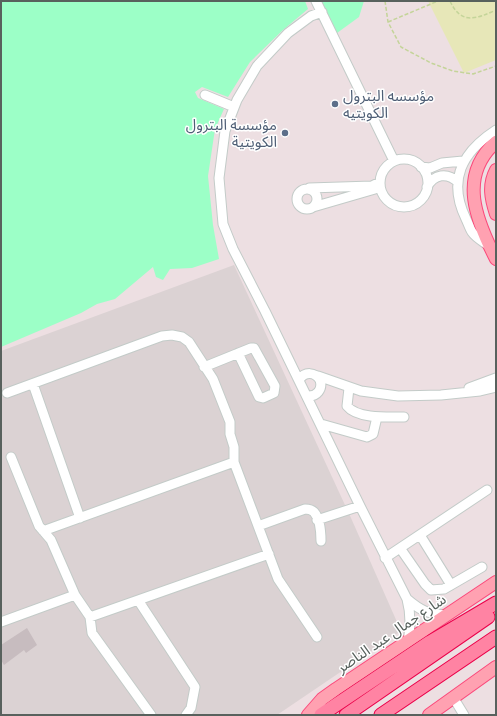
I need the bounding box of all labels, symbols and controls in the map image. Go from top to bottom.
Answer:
place label: مؤسسه البترول الكويتيه [343,86,434,122]
marker: مؤسسه البترول الكويتيه [330,99,340,109]
place label: مؤسسة البترول الكويتية [186,115,277,151]
marker: مؤسسة البترول الكويتية [280,128,290,138]
street label: شارع جمال عبد الناصر [332,589,451,680]

